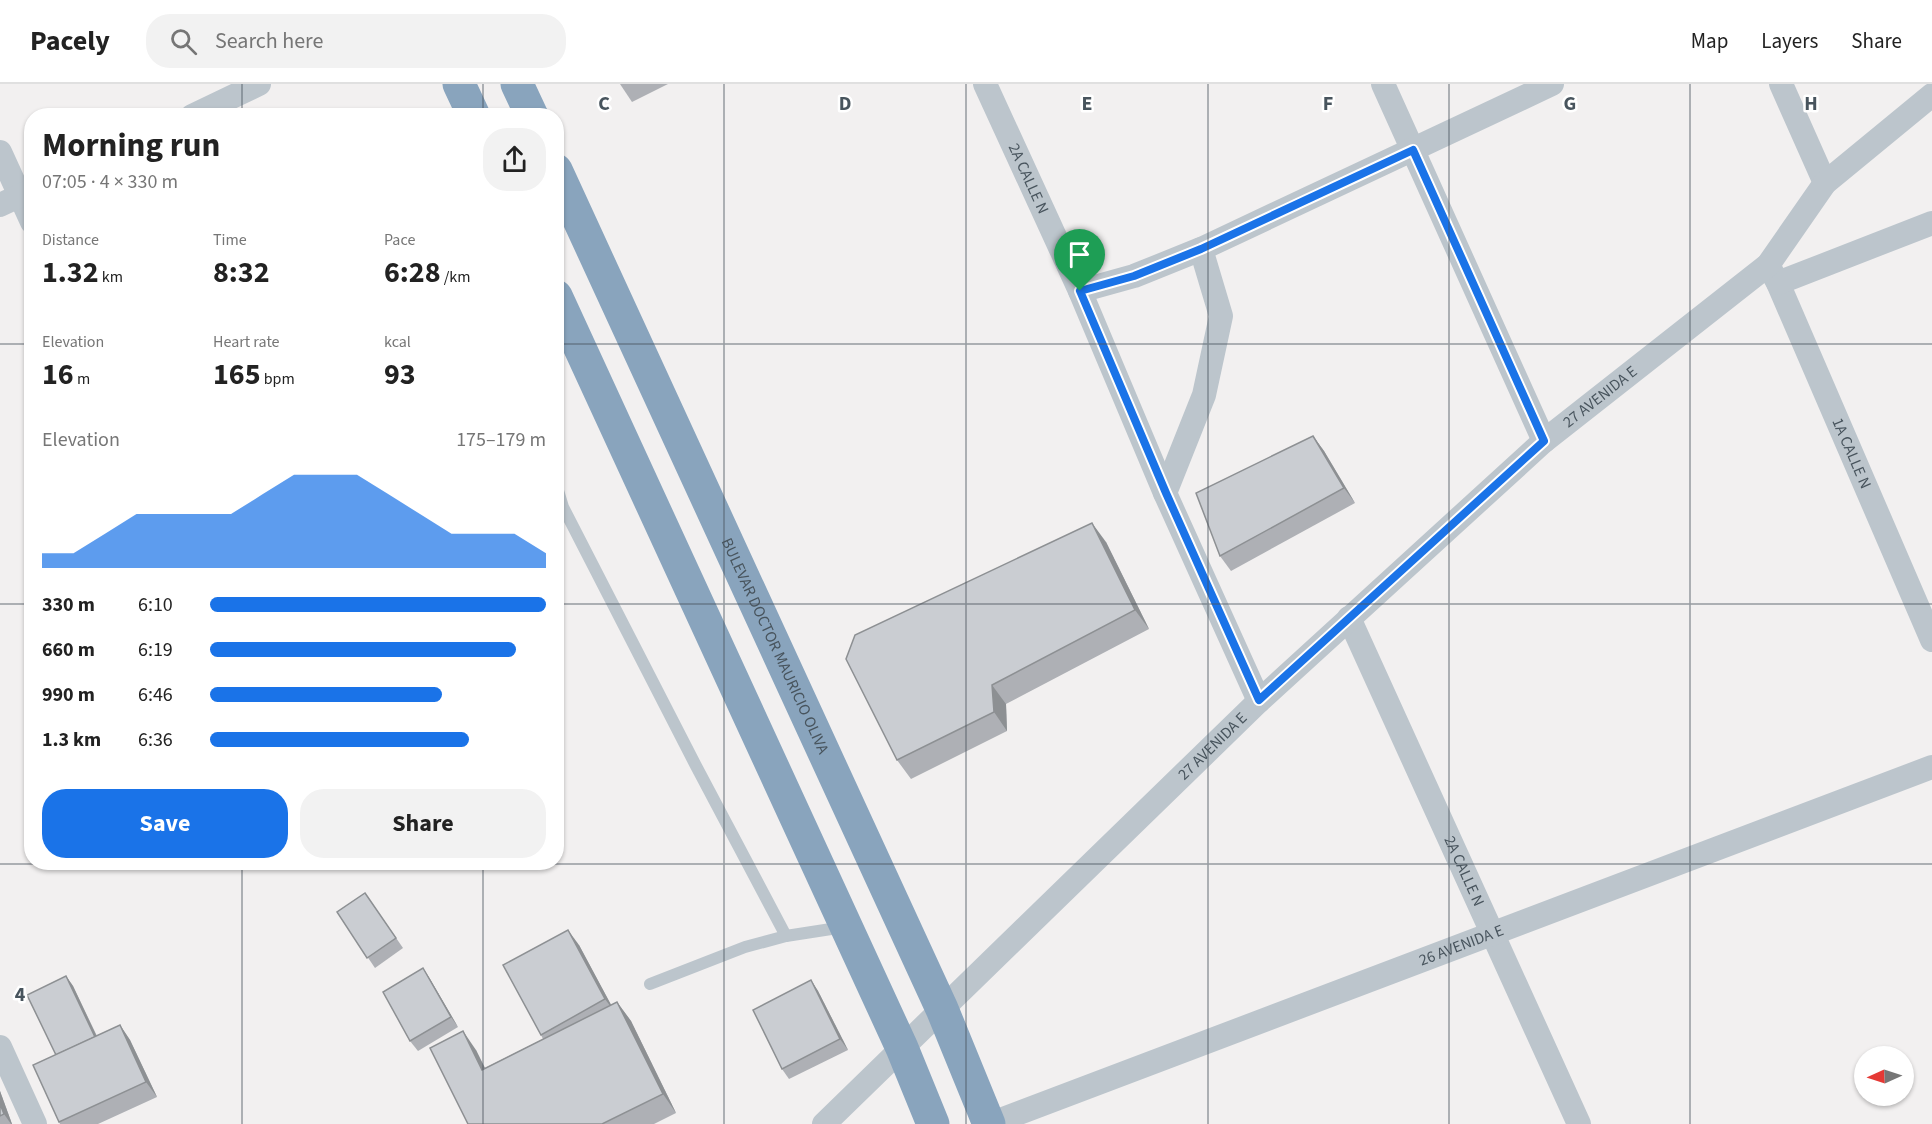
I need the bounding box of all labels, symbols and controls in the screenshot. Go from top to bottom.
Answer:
search box [146,14,566,68]
text: Pacely [30,21,110,61]
icon: search [167,25,200,58]
text: Search here [215,25,323,57]
text: Map [1691,26,1728,56]
text: Layers [1761,26,1818,56]
text: Share [1851,26,1902,56]
text: C [598,90,610,118]
text: D [839,90,851,118]
text: E [1082,90,1092,118]
text: F [1323,90,1333,118]
text: G [1564,90,1576,118]
text: H [1804,90,1818,118]
text: Morning run [42,122,220,169]
button: share [483,128,546,191]
street label: 2A CALLE N [1003,140,1054,217]
text: 07:05 · 4 × 330 m [42,168,178,196]
text: Distance [42,229,99,251]
text: Time [213,229,247,251]
text: Pace [384,229,415,251]
pin [1054,229,1105,291]
icon: arrive [1063,238,1096,271]
text: 1.32 [42,251,99,294]
text: 8:32 [213,251,270,294]
text: 6:28 [384,251,441,294]
text: km [99,266,123,288]
text: /km [441,266,471,288]
text: Elevation [42,331,104,353]
text: Heart rate [213,331,280,353]
text: kcal [384,331,411,353]
text: 16 [42,353,74,396]
text: 165 [213,353,261,396]
text: 93 [384,353,416,396]
street label: 27 AVENIDA E [1558,361,1642,433]
text: m [74,368,90,390]
text: bpm [261,368,295,390]
street label: 1A CALLE N [1826,414,1876,492]
text: Elevation [42,426,120,454]
text: 175–179 m [456,426,546,454]
street label: BULEVAR DOCTOR MAURICIO OLIVA [716,534,834,758]
text: 330 m [42,591,95,619]
text: 6:10 [138,591,173,619]
text: 660 m [42,636,95,664]
text: 6:19 [138,636,173,664]
text: 990 m [42,681,95,709]
text: 6:46 [138,681,173,709]
street label: 27 AVENIDA E [1173,707,1252,785]
text: 1.3 km [42,726,101,754]
text: 6:36 [138,726,173,754]
button: Save [42,789,288,858]
button: Share [300,789,546,858]
street label: 2A CALLE N [1438,832,1490,910]
street label: 26 AVENIDA E [1416,919,1507,971]
text: 4 [15,981,26,1009]
north arrow [1854,1046,1914,1106]
map controls [1854,1046,1914,1106]

